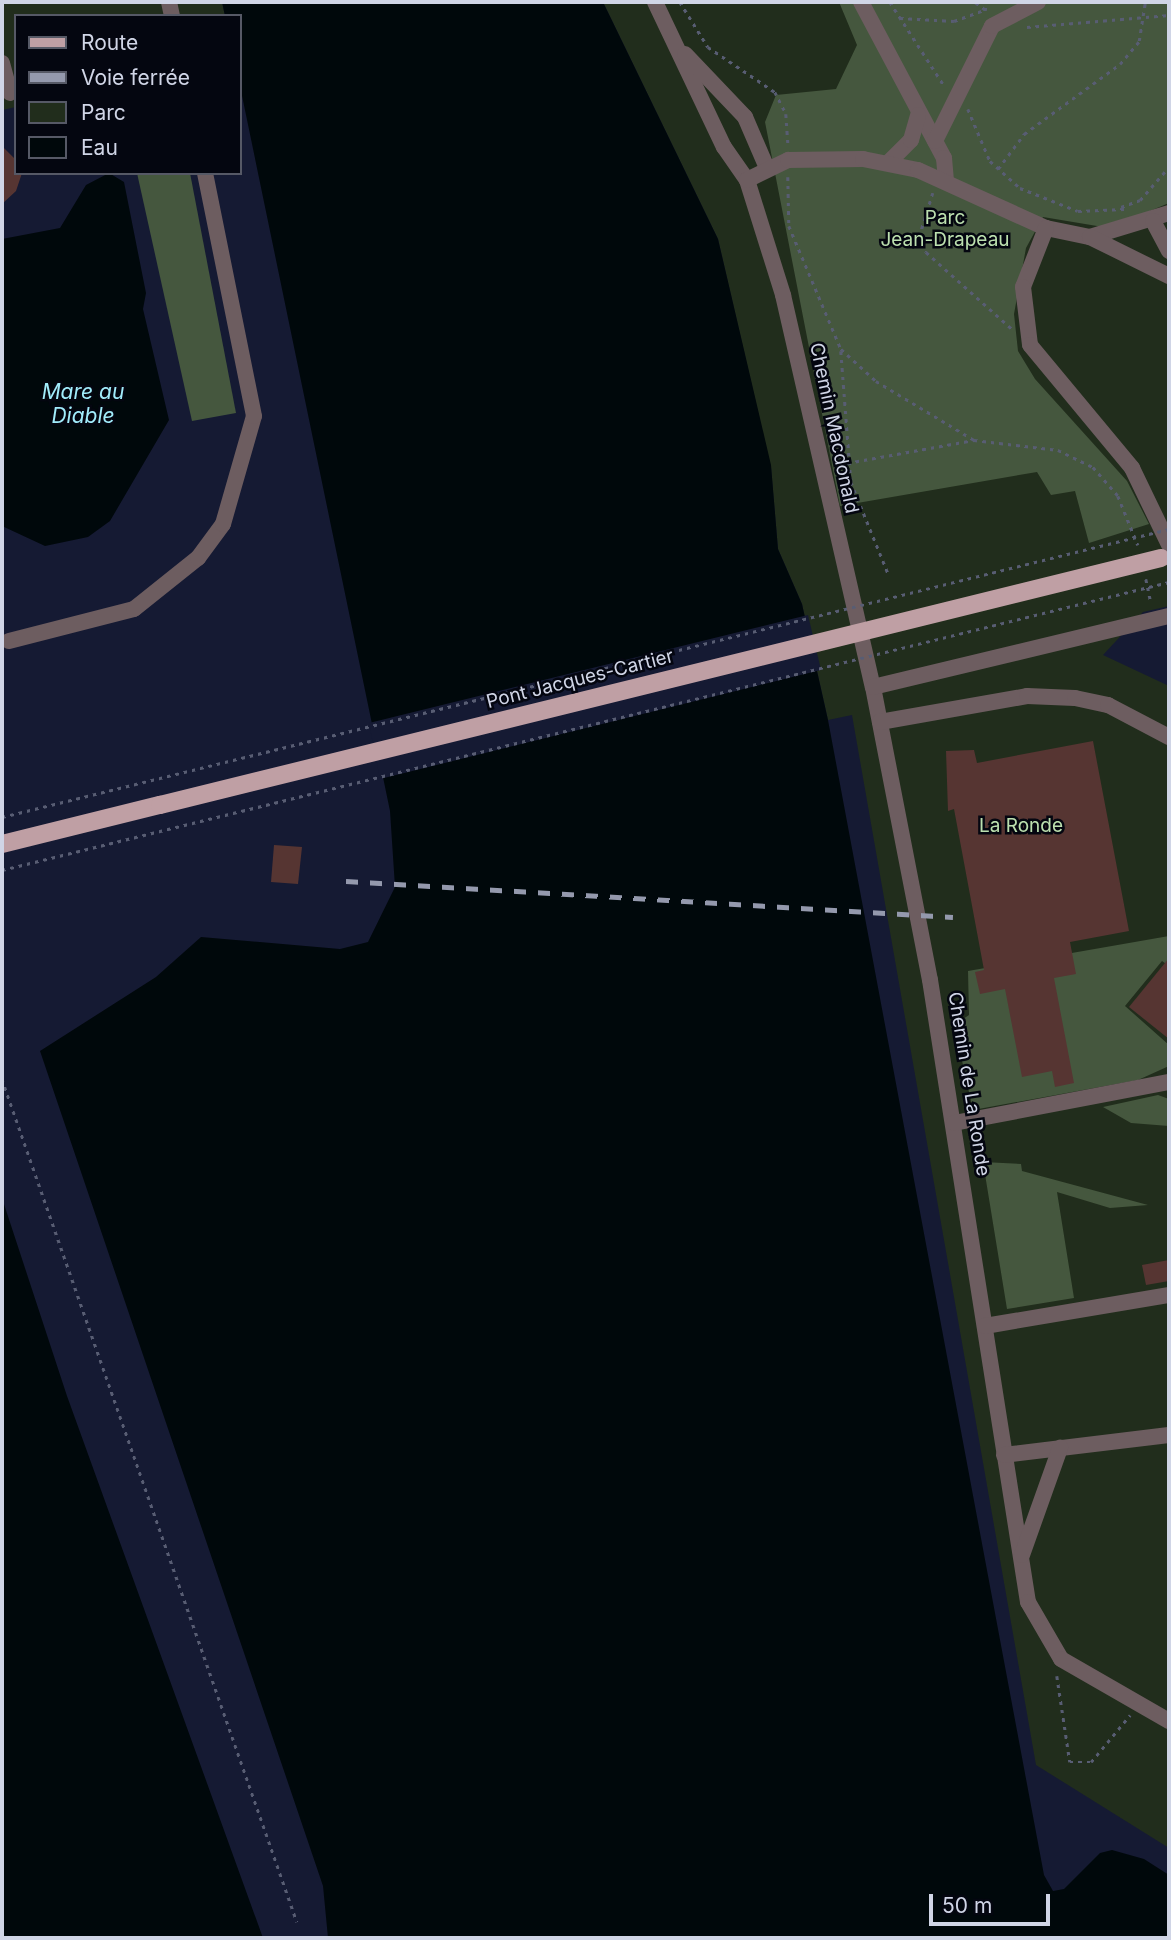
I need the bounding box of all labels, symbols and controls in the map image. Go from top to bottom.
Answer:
legend [14,14,242,175]
text: Route [81,30,138,55]
text: Voie ferrée [81,65,190,90]
text: Parc [81,100,126,125]
text: Eau [81,135,118,160]
park label: Parc Jean-Drapeau [880,207,1010,251]
street label: Chemin Macdonald [805,341,863,515]
water label: Mare au Diable [42,379,124,429]
street label: Pont Jacques-Cartier [484,645,676,713]
park label: La Ronde [979,815,1063,837]
street label: Chemin de La Ronde [943,990,995,1178]
scale bar [933,1881,1054,1925]
text: 50 m [942,1893,992,1918]

